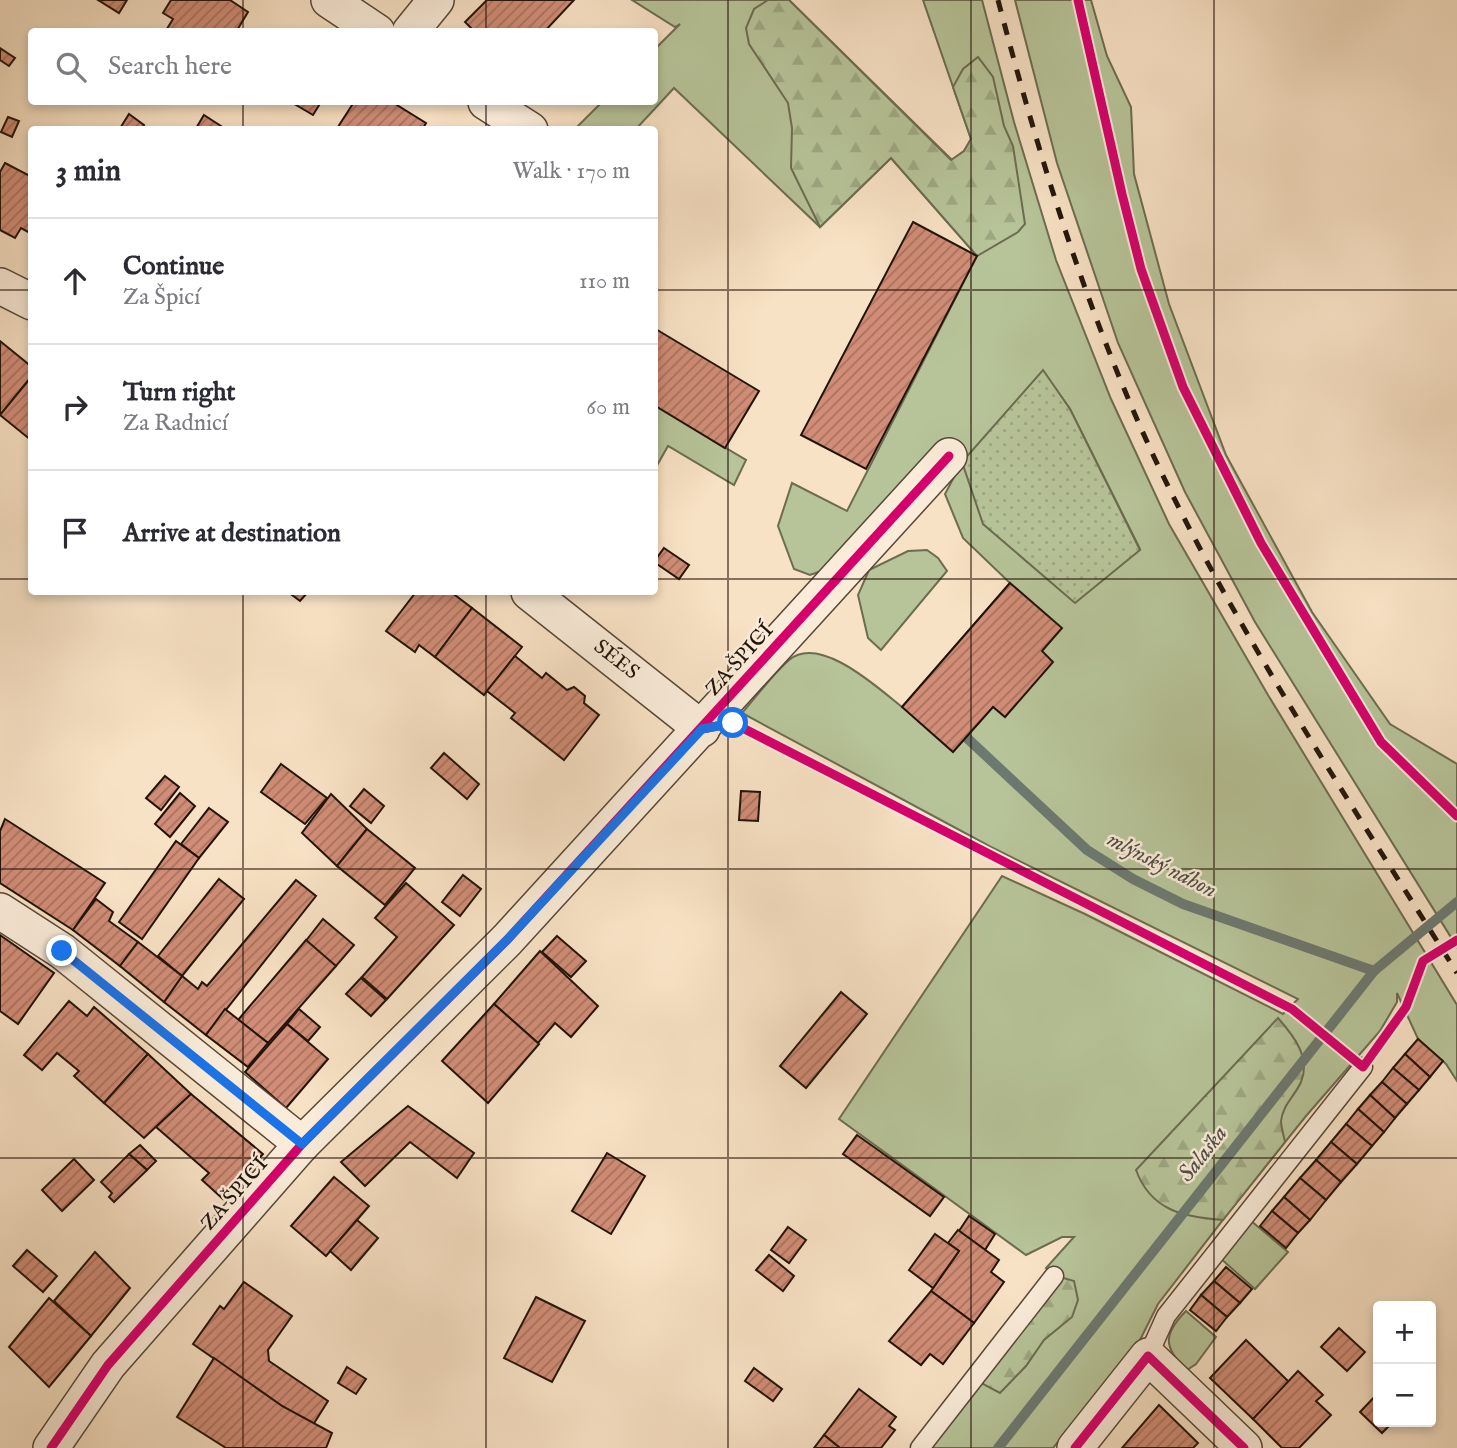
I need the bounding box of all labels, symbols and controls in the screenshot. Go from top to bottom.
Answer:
search box [28,28,658,105]
icon: search [52,48,90,86]
text: Search here [108,50,232,83]
text: 3 min [56,153,121,191]
text: Walk · 170 m [512,157,630,186]
text: Continue [123,250,224,283]
icon: ahead [56,262,94,300]
text: 110 m [579,267,630,296]
text: Za Špicí [123,283,200,312]
text: Turn right [123,376,236,409]
icon: right [56,388,94,426]
text: 60 m [586,393,630,422]
text: Za Radnicí [123,409,228,438]
icon: arrive [56,514,94,552]
text: Arrive at destination [123,517,341,550]
street label: ZA ŠPICÍ [699,616,781,702]
street label: SÉES [588,633,645,686]
route start [717,707,748,738]
water label: mlýnský náhon [1102,825,1222,905]
route end [46,935,77,966]
water label: Salaška [1172,1120,1234,1188]
street label: ZA ŠPICÍ [195,1150,275,1237]
map controls [1373,1301,1436,1427]
button: + [1373,1301,1436,1364]
button: − [1373,1364,1436,1427]

